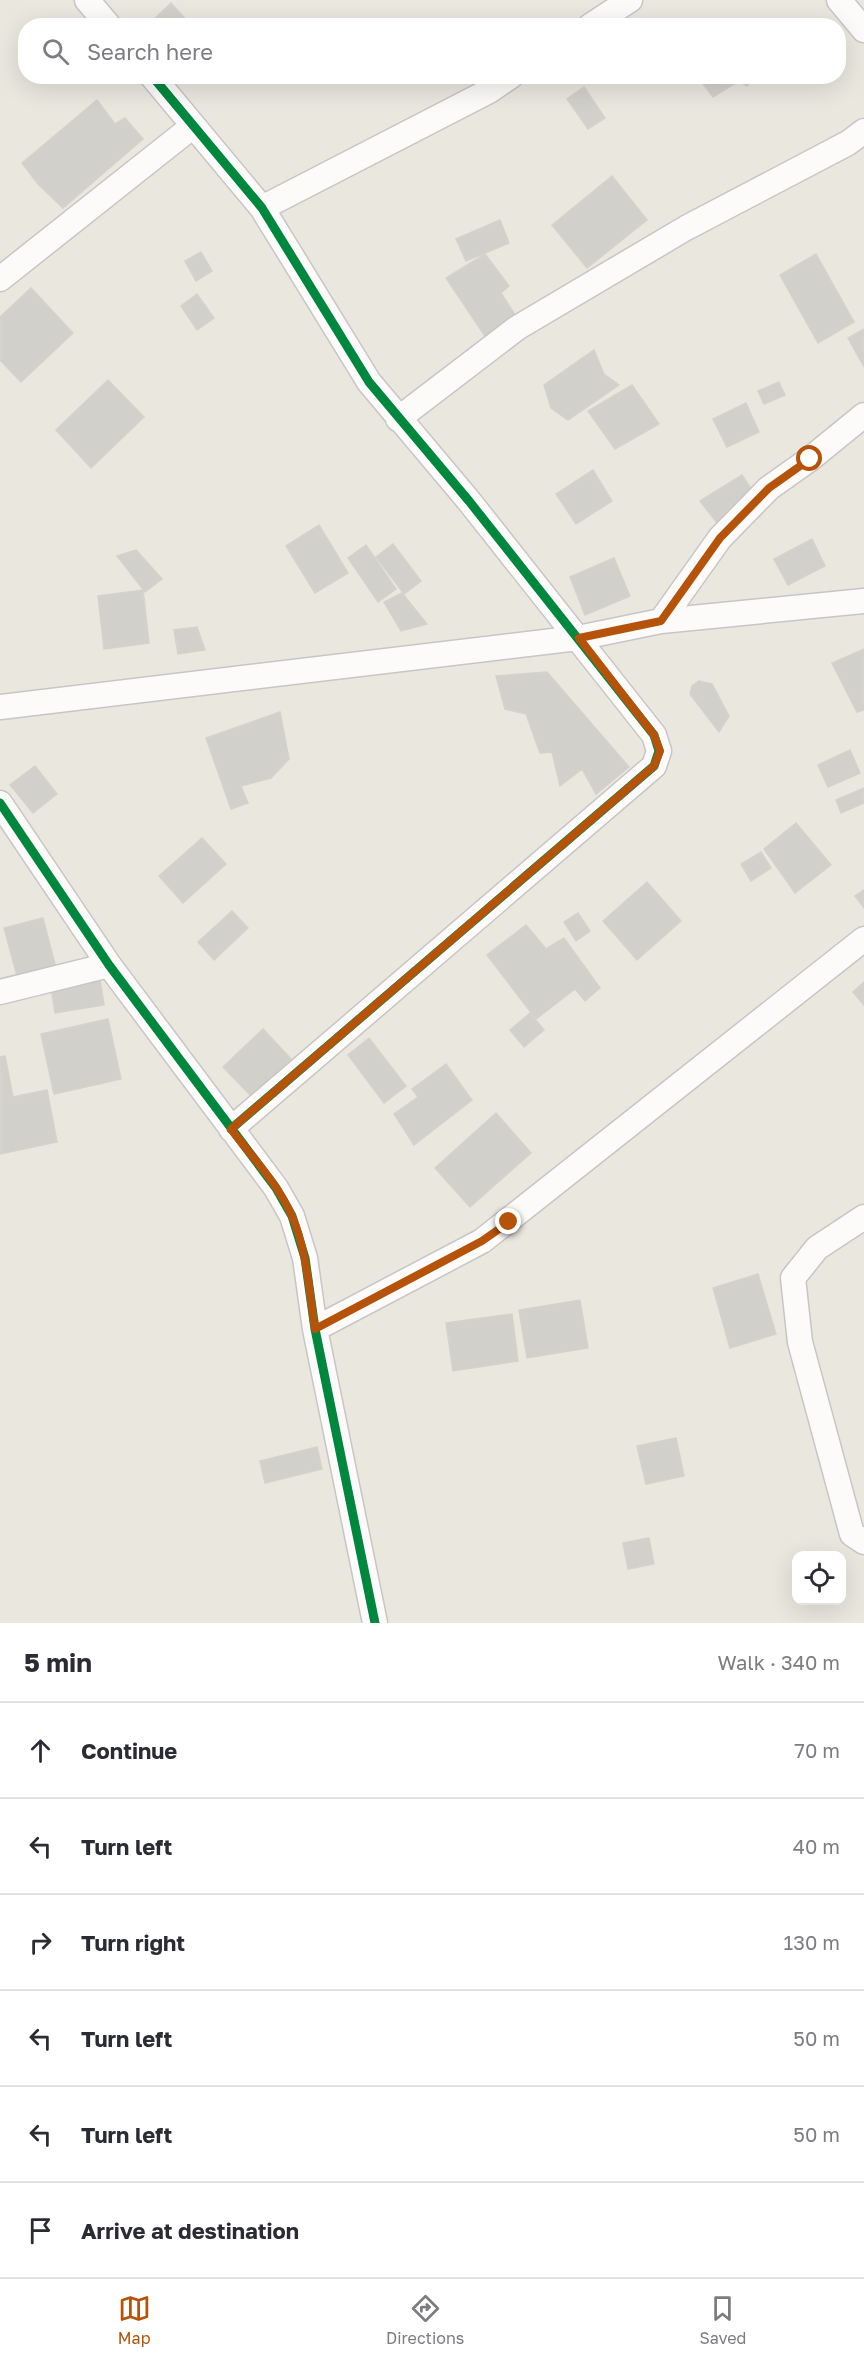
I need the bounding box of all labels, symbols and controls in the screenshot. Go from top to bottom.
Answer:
search box [18,18,846,84]
icon: search [39,35,72,68]
text: Search here [87,38,213,65]
route start [796,445,822,471]
route end [495,1208,521,1234]
map controls [792,1551,846,1605]
button: locate [792,1551,846,1605]
text: 5 min [24,1647,92,1678]
text: Walk · 340 m [718,1650,840,1674]
icon: ahead [24,1734,57,1767]
text: Continue [81,1737,177,1764]
text: 70 m [794,1738,840,1762]
icon: left [24,1830,57,1863]
text: Turn left [81,1833,172,1860]
text: 40 m [793,1834,840,1858]
icon: right [24,1926,57,1959]
text: Turn right [81,1929,185,1956]
text: 130 m [784,1930,840,1954]
icon: left [24,2022,57,2055]
text: Turn left [81,2025,172,2052]
text: 50 m [793,2026,840,2050]
icon: left [24,2118,57,2151]
text: Turn left [81,2121,172,2148]
text: 50 m [793,2122,840,2146]
icon: arrive [24,2214,57,2247]
text: Arrive at destination [81,2217,299,2244]
tab: Map [118,2292,151,2348]
tab: Directions [386,2292,464,2348]
tab: Saved [700,2292,746,2348]

